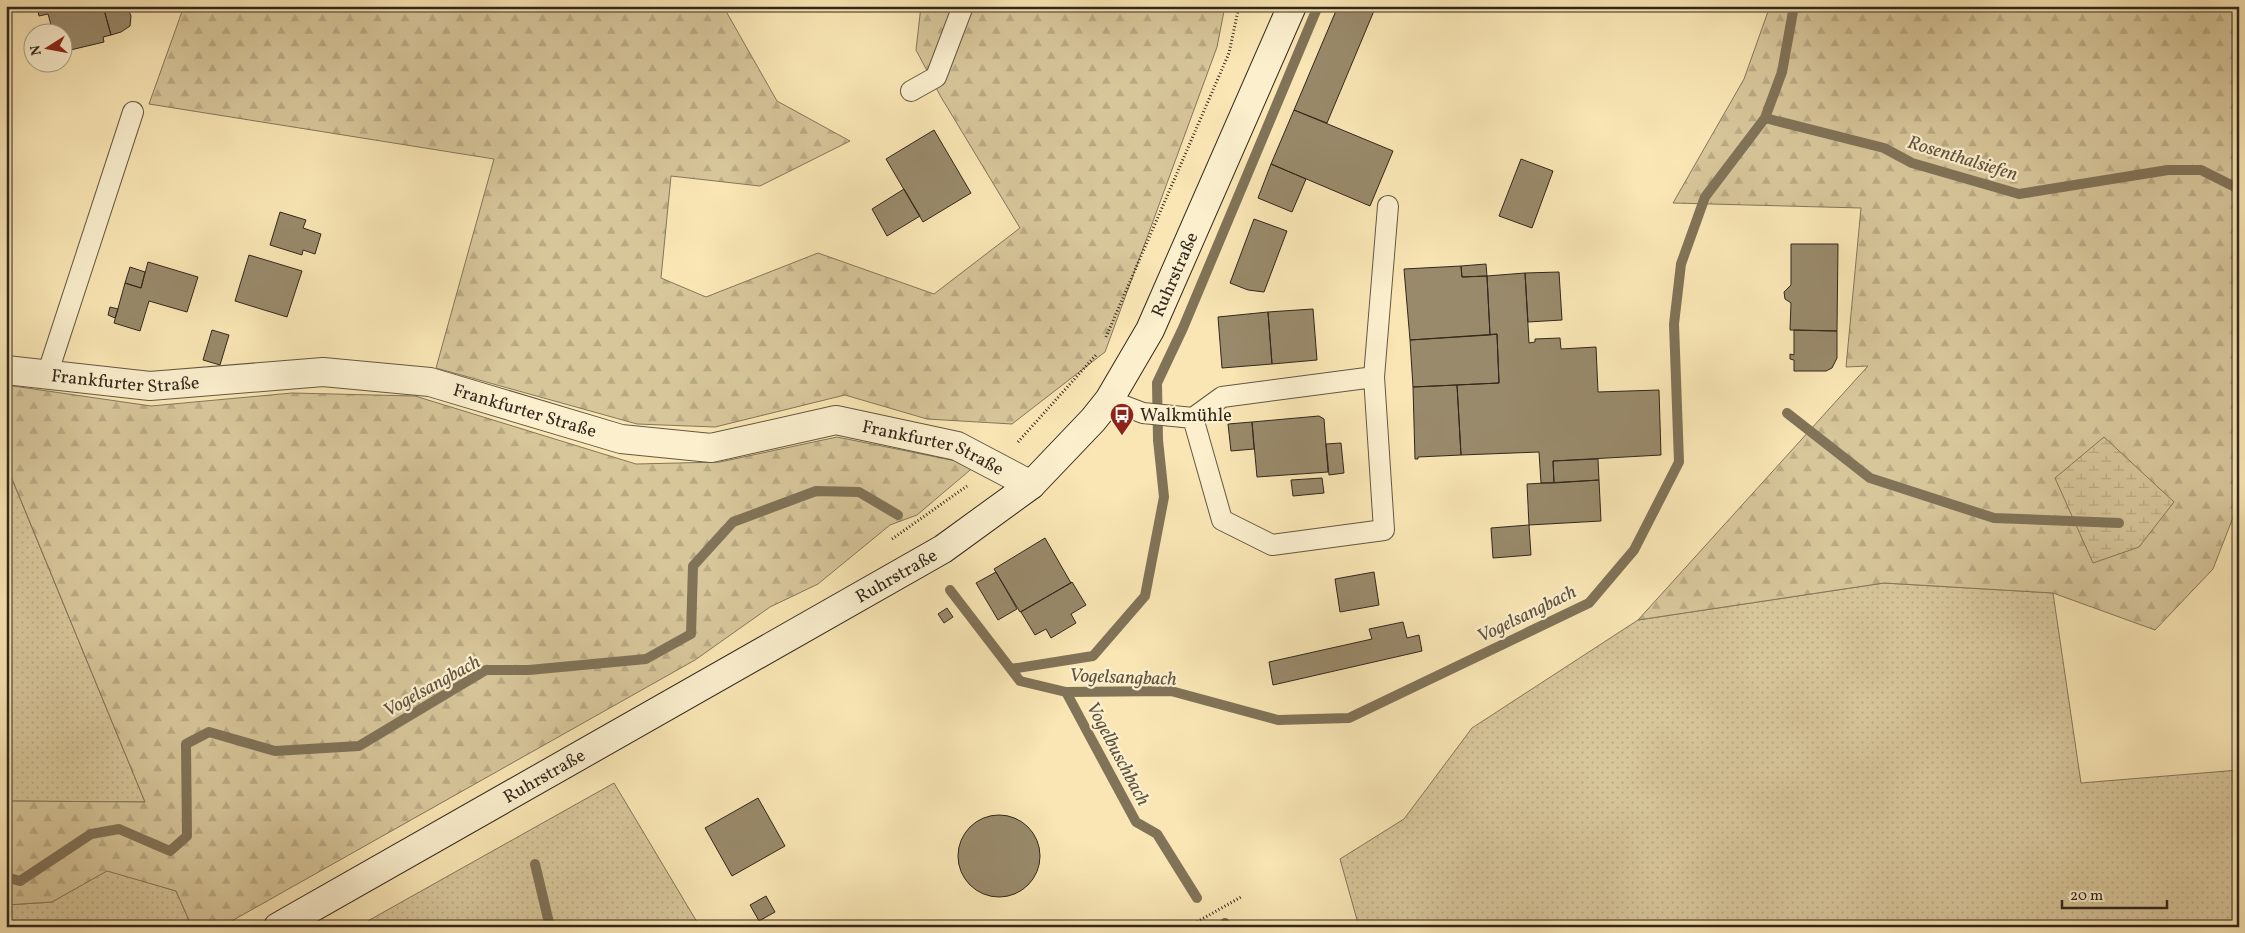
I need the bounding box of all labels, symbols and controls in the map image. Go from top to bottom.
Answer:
north arrow [22,22,72,72]
text: N [26,43,47,57]
water label: Rosenthalsiefen [1904,130,2021,188]
street label: Ruhrstraße [1146,228,1205,322]
street label: Frankfurter Straße [50,364,200,400]
street label: Frankfurter Straße [450,379,599,445]
bus stop icon: Walkmühle [1109,402,1135,436]
place label: Walkmühle [1140,404,1232,429]
street label: Frankfurter Straße [859,415,1008,482]
street label: Ruhrstraße [851,544,942,610]
water label: Vogelsangbach [1473,580,1581,650]
water label: Vogelsangbach [379,649,485,724]
water label: Vogelsangbach [1069,663,1177,693]
water label: Vogelbuschbach [1079,697,1156,811]
street label: Ruhrstraße [499,744,590,810]
scale bar [2062,878,2168,910]
text: 20 m [2070,886,2103,907]

